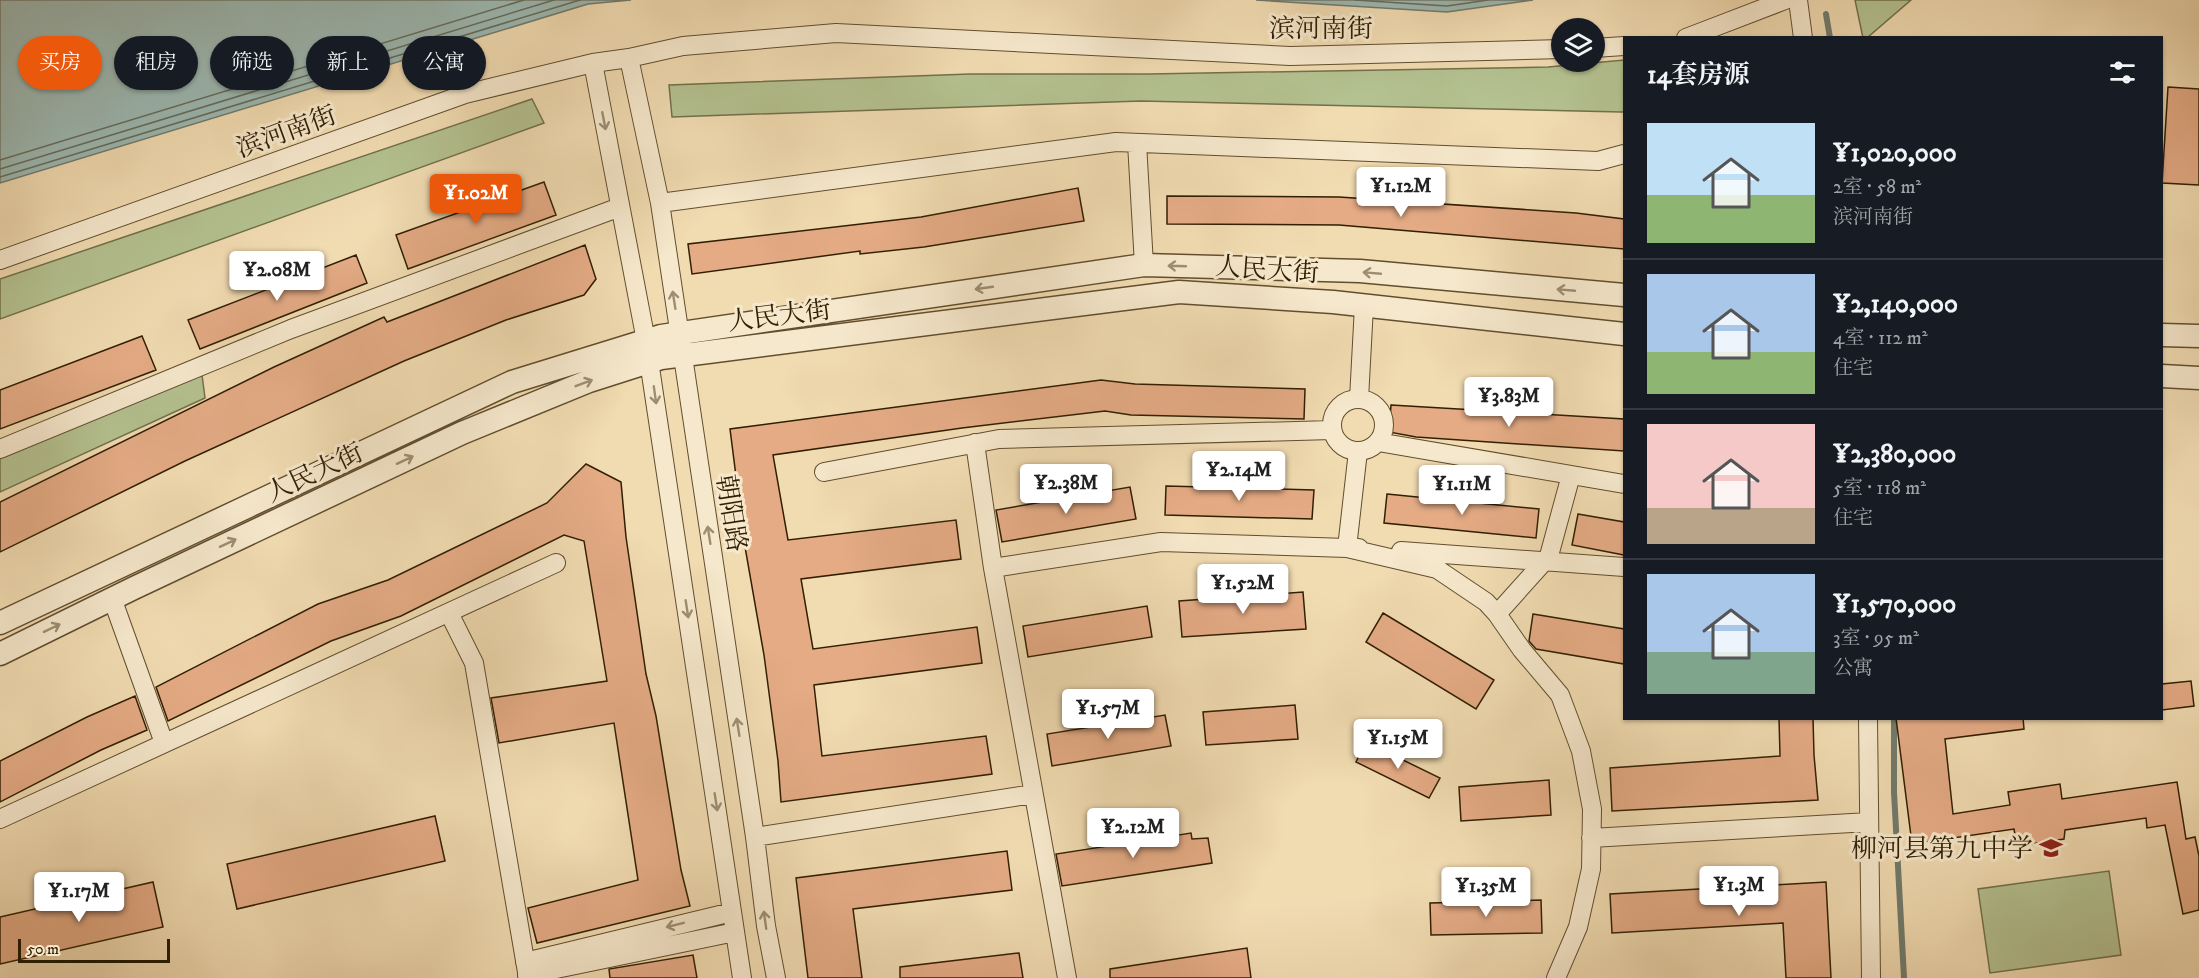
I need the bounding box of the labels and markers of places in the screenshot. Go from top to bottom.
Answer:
pin: ¥1.12M [1352,167,1450,218]
pin: ¥1.02M [427,174,525,225]
pin: ¥2.08M [228,251,326,302]
pin: ¥3.83M [1460,377,1558,428]
pin: ¥2.14M [1190,451,1288,502]
pin: ¥2.38M [1017,464,1115,515]
pin: ¥1.11M [1413,465,1511,516]
pin: ¥1.52M [1194,564,1292,615]
pin: ¥1.57M [1059,689,1157,740]
pin: ¥1.15M [1349,719,1447,770]
pin: ¥2.12M [1084,808,1182,859]
place label: 柳河县第九中学 [1851,833,2033,866]
school or university icon: 柳河县第九中学 [2038,835,2064,861]
pin: ¥1.3M [1697,866,1781,917]
pin: ¥1.35M [1437,867,1535,918]
pin: ¥1.17M [30,872,128,923]

